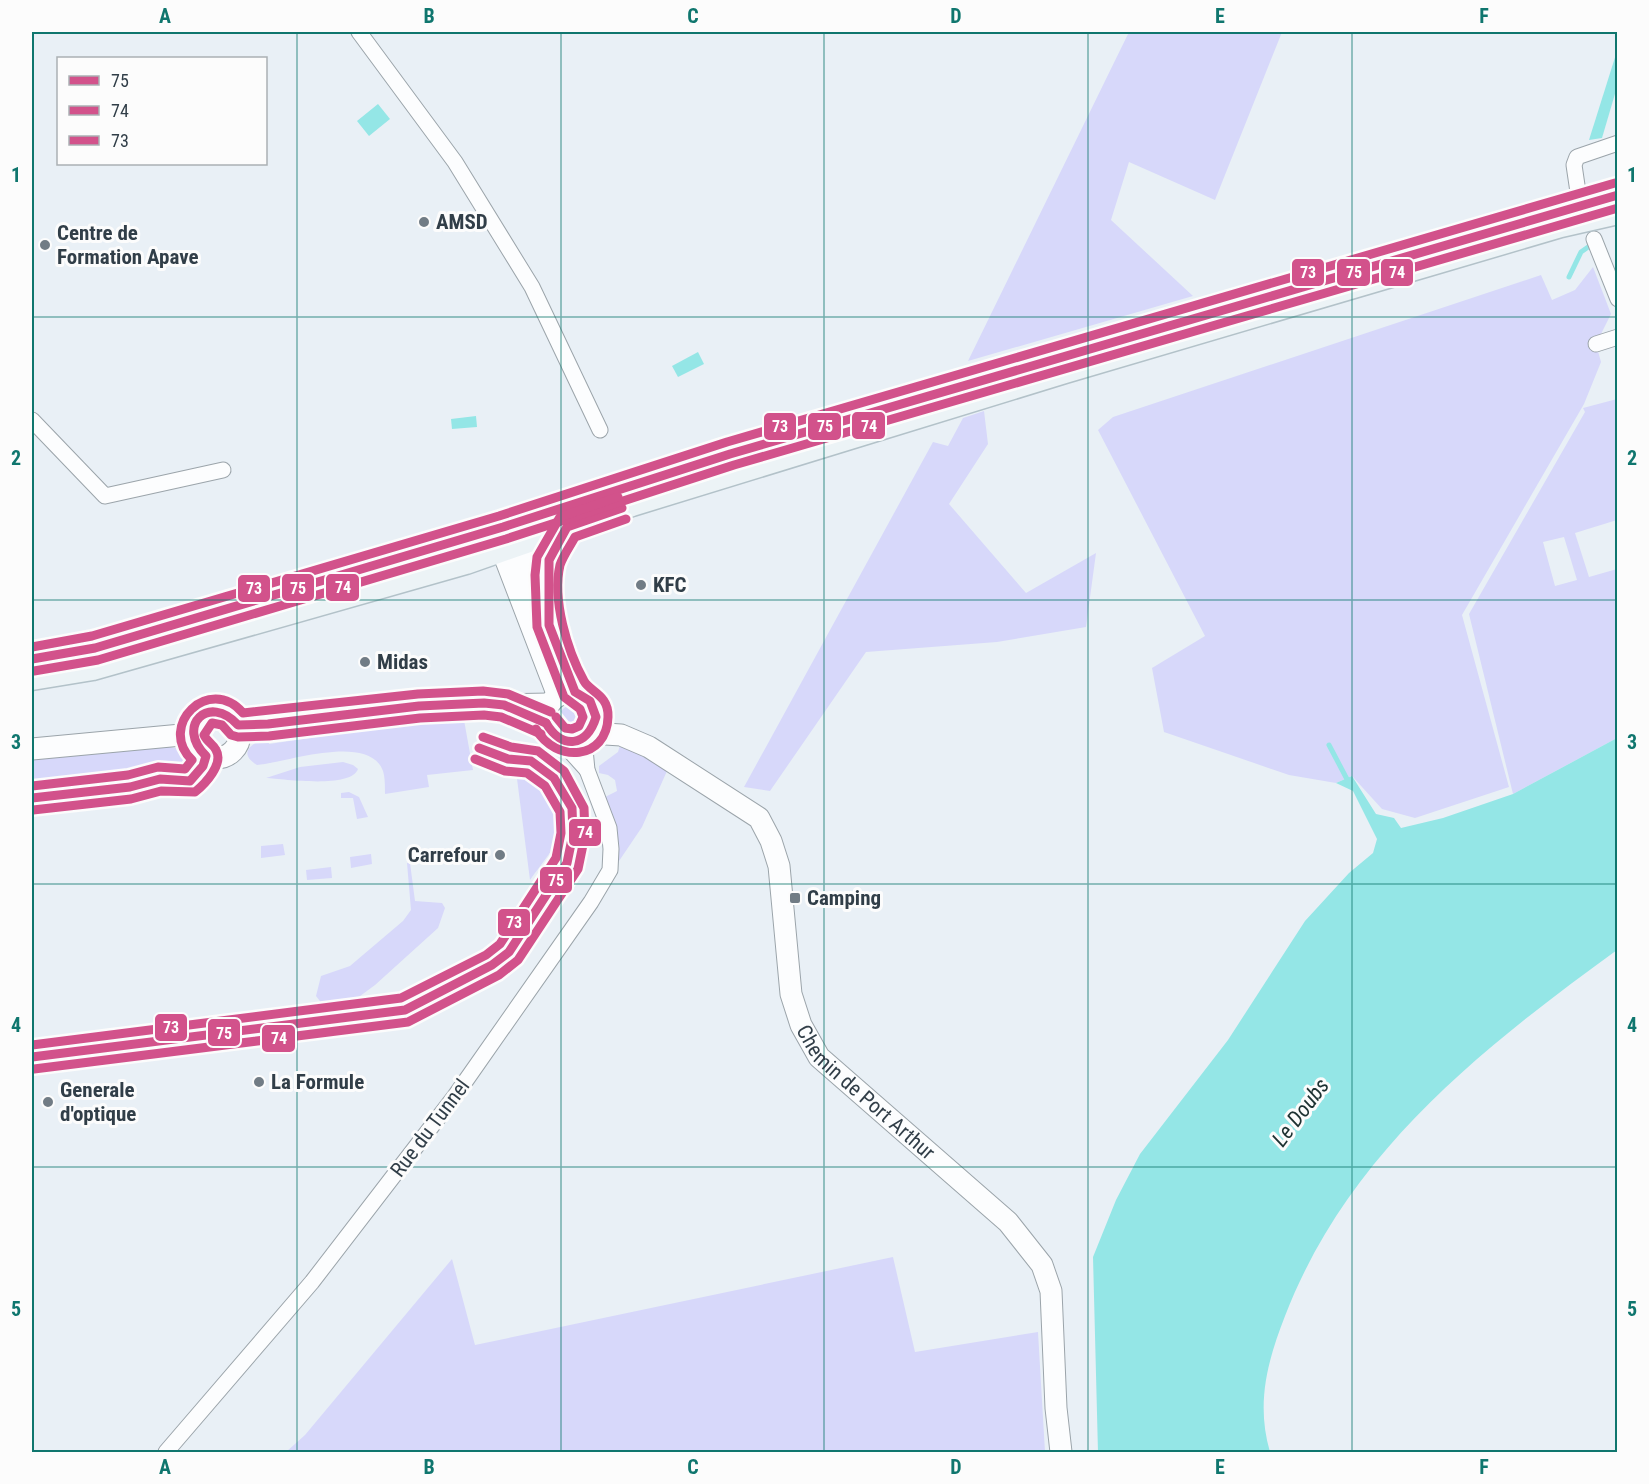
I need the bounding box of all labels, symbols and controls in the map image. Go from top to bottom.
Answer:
text: A [159,4,171,28]
text: B [423,4,435,28]
text: C [687,4,699,28]
text: D [950,4,962,28]
text: E [1215,4,1225,28]
text: F [1479,4,1489,28]
legend [57,57,267,165]
text: 75 [111,70,129,91]
text: 74 [111,100,129,121]
text: 73 [111,130,129,151]
text: 1 [11,163,21,187]
text: 1 [1627,163,1637,187]
place label: AMSD [436,210,488,234]
marker: AMSD [417,215,431,229]
place label: Centre de Formation Apave [57,221,199,269]
marker: Centre de Formation Apave [38,238,52,252]
line badge: 73 [1291,258,1325,287]
line badge: 75 [1336,258,1371,287]
line badge: 74 [1380,258,1414,287]
text: 73 [1300,263,1316,282]
text: 75 [1346,263,1362,282]
text: 74 [1389,263,1405,282]
line badge: 74 [851,411,886,440]
line badge: 73 [763,412,797,441]
line badge: 75 [807,412,842,441]
text: 73 [772,417,788,436]
text: 75 [817,417,833,436]
text: 74 [861,417,877,436]
text: 2 [11,446,21,470]
text: 2 [1627,446,1637,470]
line badge: 75 [281,573,315,602]
line badge: 74 [325,573,360,602]
place label: KFC [653,573,687,597]
line badge: 73 [237,574,271,603]
text: 74 [335,578,351,597]
marker: KFC [634,578,648,592]
text: 73 [246,579,262,598]
text: 75 [290,579,306,598]
place label: Midas [377,650,428,674]
marker: Midas [358,655,372,669]
text: 3 [11,730,21,754]
text: 3 [1627,730,1637,754]
line badge: 74 [568,818,602,847]
text: 74 [577,823,593,842]
place label: Carrefour [408,843,488,867]
marker: Carrefour [493,848,507,862]
line badge: 75 [539,866,573,894]
text: 75 [548,871,564,890]
place label: Camping [807,886,881,910]
marker: Camping [788,891,802,905]
line badge: 73 [497,908,531,937]
text: 73 [506,913,522,932]
text: 4 [11,1013,21,1037]
line badge: 73 [154,1013,188,1042]
text: 4 [1627,1013,1637,1037]
text: 73 [163,1018,179,1037]
line badge: 75 [207,1018,241,1047]
street label: Chemin de Port Arthur [791,1021,940,1165]
text: 75 [216,1024,232,1043]
line badge: 74 [261,1024,296,1053]
text: 74 [271,1029,287,1048]
place label: La Formule [271,1070,364,1094]
water label: Le Doubs [1267,1073,1334,1151]
street label: Rue du Tunnel [385,1074,475,1182]
marker: La Formule [252,1075,266,1089]
place label: Generale d'optique [60,1078,136,1126]
marker: Generale d'optique [41,1095,55,1109]
text: 5 [11,1297,21,1321]
text: 5 [1627,1297,1637,1321]
text: A [159,1455,171,1479]
text: B [423,1455,435,1479]
text: C [687,1455,699,1479]
text: D [950,1455,962,1479]
text: E [1215,1455,1225,1479]
text: F [1479,1455,1489,1479]

